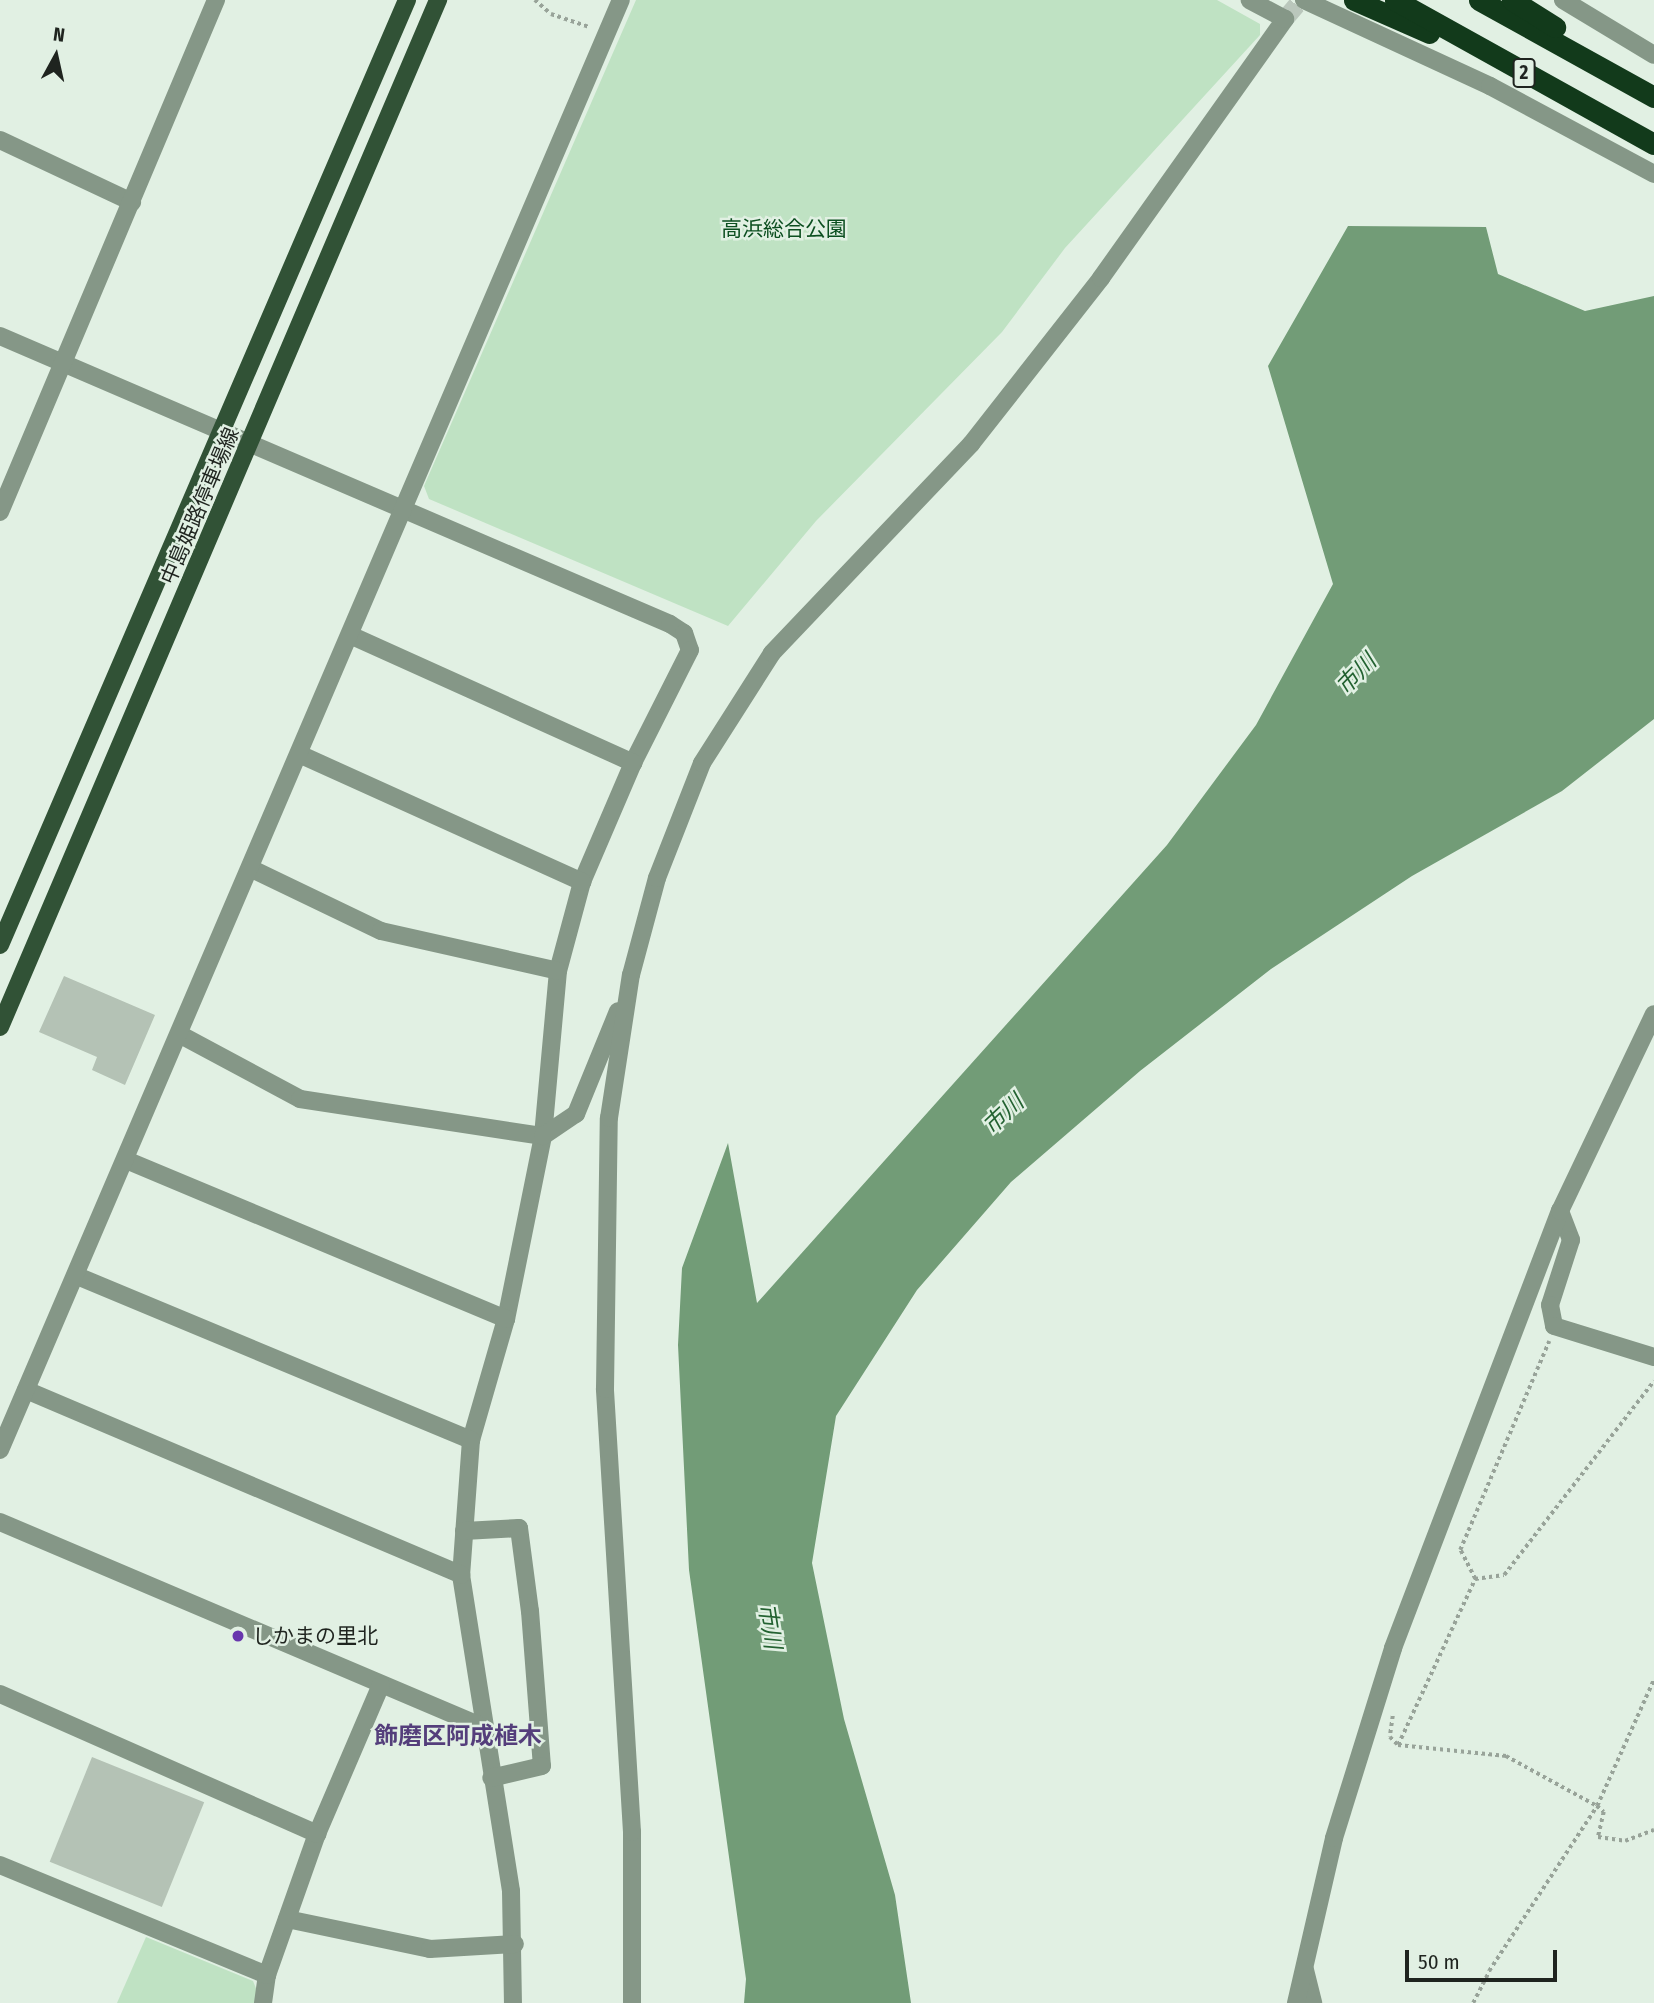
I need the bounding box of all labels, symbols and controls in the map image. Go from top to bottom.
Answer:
north arrow [21,21,91,91]
text: N [52,23,66,47]
road number: 2 [1512,58,1536,88]
park label: 高浜総合公園 [721,216,847,242]
street label: 中島姫路停車場線 [156,424,244,588]
water label: 市川 [1330,648,1382,700]
water label: 市川 [977,1088,1029,1140]
water label: 市川 [753,1601,787,1651]
place label: しかまの里北 [252,1623,378,1649]
marker: しかまの里北 [230,1628,246,1644]
district label: 飾磨区阿成植木 [374,1723,542,1751]
scale bar [1409,1937,1561,1981]
text: 50 m [1418,1949,1460,1975]

